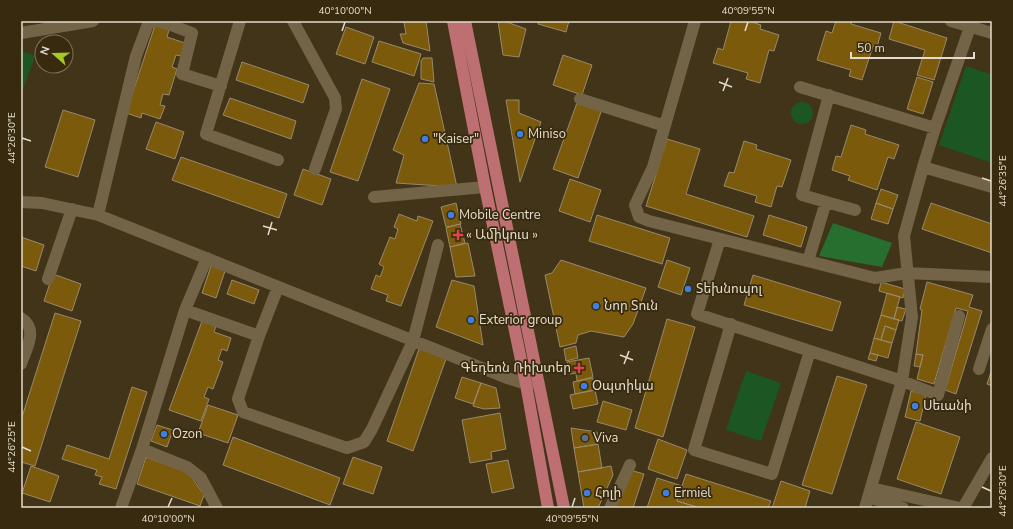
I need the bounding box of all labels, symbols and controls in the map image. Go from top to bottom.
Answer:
text: 40°10'00"N [318,4,372,18]
text: 40°09'55"N [721,4,775,18]
north arrow [34,34,74,74]
scale bar [851,34,974,60]
text: 50 m [857,40,885,56]
text: N [37,44,54,57]
text: 44°26'30"E [5,112,19,164]
place label: Miniso [528,125,566,143]
marker: Miniso [515,129,525,139]
place label: "Kaiser" [433,130,479,148]
marker: "Kaiser" [420,134,430,144]
text: 44°26'35"E [996,155,1010,207]
place label: Mobile Centre [459,206,541,224]
marker: Mobile Centre [446,210,456,220]
place label: « Ամիկուս » [466,226,538,244]
marker: « Ամիկուս » [453,230,463,240]
place label: Տեխնոպոլ [696,280,762,298]
marker: Տեխնոպոլ [683,284,693,294]
place label: Նոր Տուն [604,297,658,315]
marker: Նոր Տուն [591,301,601,311]
place label: Exterior group [479,311,562,329]
marker: Exterior group [466,315,476,325]
place label: Գեդեոն Ռիխտեր [461,359,571,377]
marker: Գեդեոն Ռիխտեր [574,363,584,373]
place label: Օպտիկա [592,377,654,395]
marker: Օպտիկա [579,381,589,391]
place label: Սեւանի [923,397,972,415]
marker: Սեւանի [910,401,920,411]
text: 44°26'25"E [5,421,19,473]
place label: Ozon [172,425,202,443]
marker: Ozon [159,429,169,439]
place label: Viva [592,429,618,447]
marker: Viva [580,433,590,443]
text: 44°26'30"E [996,465,1010,517]
place label: Հոլի [595,484,621,502]
place label: Ermiel [674,484,711,502]
marker: Հոլի [582,488,592,498]
marker: Ermiel [661,488,671,498]
text: 40°10'00"N [141,512,195,526]
text: 40°09'55"N [545,512,599,526]

